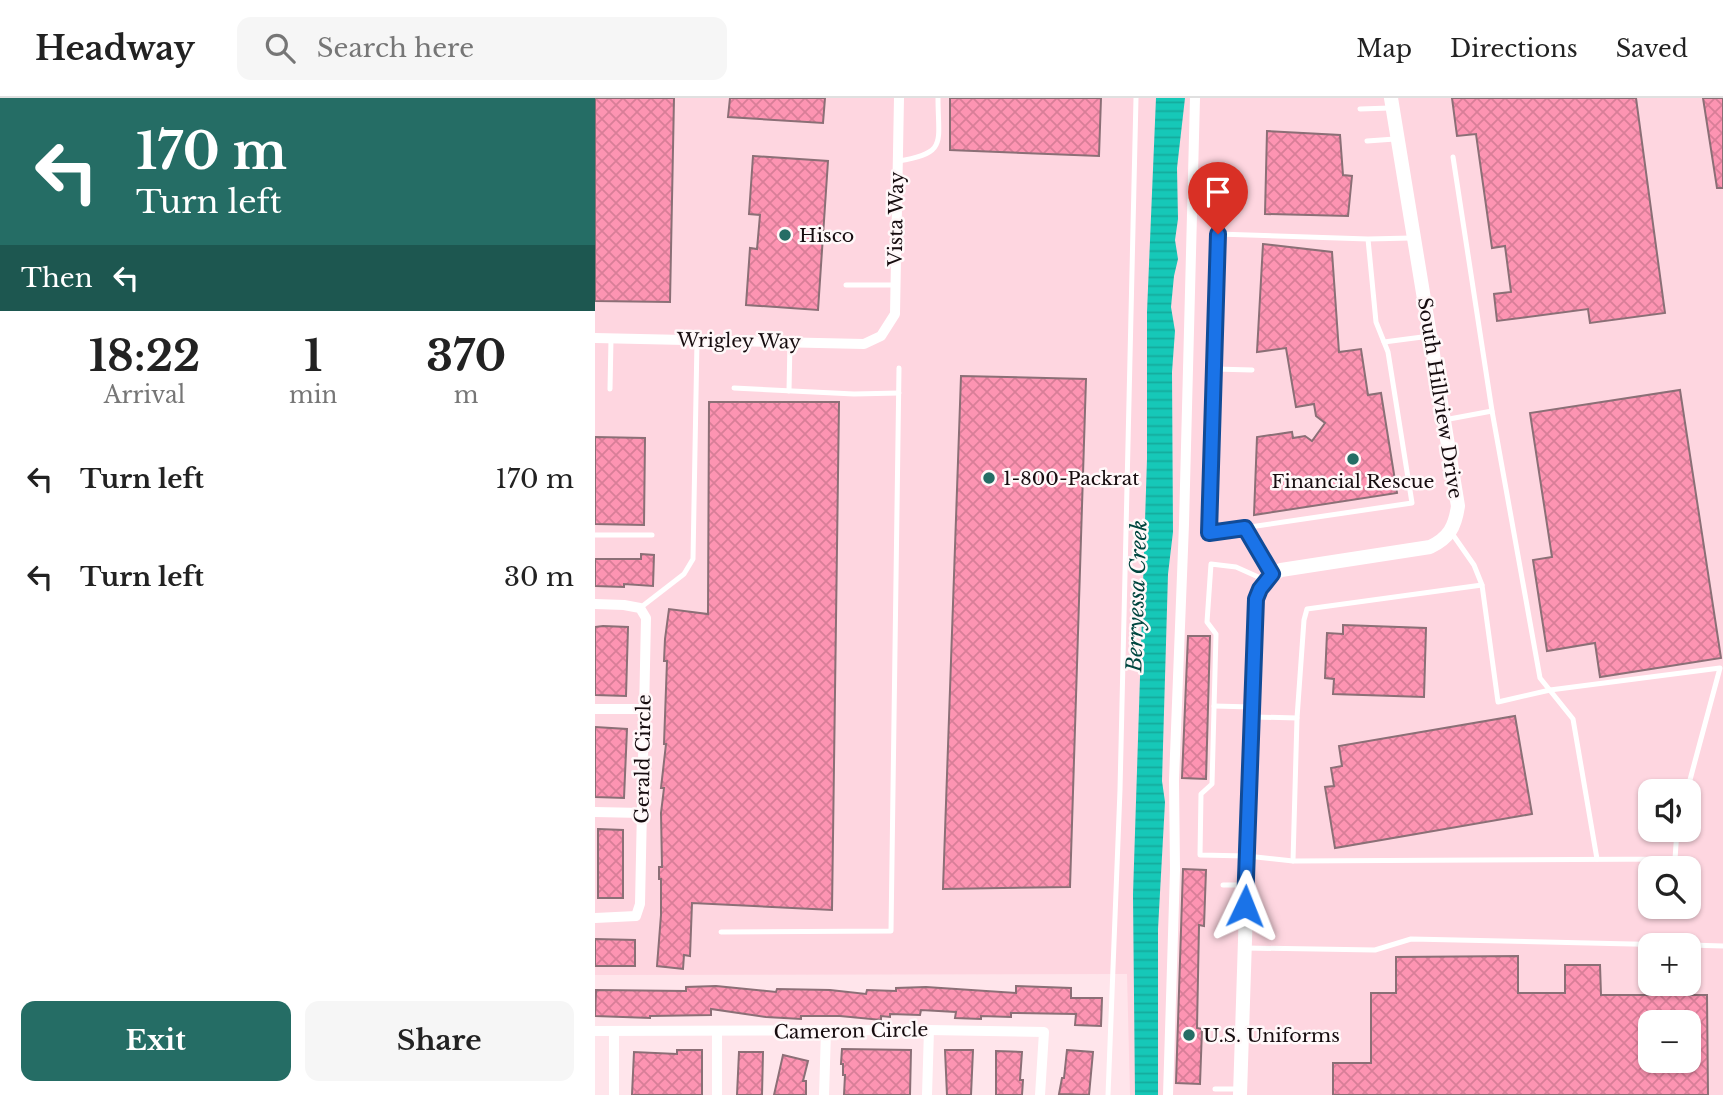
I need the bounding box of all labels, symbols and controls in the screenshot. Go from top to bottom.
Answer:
search box [237,17,727,80]
text: Headway [35,28,195,69]
icon: search [261,29,299,67]
text: Search here [317,32,474,64]
text: Map [1356,34,1412,63]
text: Directions [1450,34,1578,63]
text: Saved [1616,34,1688,63]
text: 170 m [136,121,287,182]
icon: left [21,126,112,217]
pin [1188,162,1248,234]
street label: Vista Way [884,171,908,268]
icon: arrive [1199,173,1237,211]
text: Turn left [136,182,282,222]
place label: Hisco [799,224,854,247]
marker: Hisco [777,227,793,243]
icon: left [107,259,145,297]
text: Then [21,262,93,294]
street label: South Hillview Drive [1413,296,1467,500]
street label: Wrigley Way [676,328,801,354]
text: 18:22 [89,330,200,382]
text: 1 [304,330,322,382]
text: 370 [426,330,506,382]
text: Arrival [104,381,185,409]
text: min [289,381,337,409]
text: m [454,381,479,409]
marker: Financial Rescue [1345,451,1361,467]
icon: left [21,460,59,498]
text: Turn left [80,463,204,495]
text: 170 m [495,463,574,495]
place label: 1-800-Packrat [1003,467,1140,490]
marker: 1-800-Packrat [981,470,997,486]
place label: Financial Rescue [1272,470,1434,493]
water label: Berryessa Creek [1121,519,1153,674]
icon: left [21,558,59,596]
text: Turn left [80,561,204,593]
text: 30 m [504,561,574,593]
street label: Gerald Circle [630,694,656,824]
map controls [1638,779,1701,1073]
button: sound [1638,779,1701,842]
button: search [1638,856,1701,919]
position arrow [1208,869,1282,943]
button: + [1638,933,1701,996]
button: Exit [21,1001,291,1081]
button: Share [305,1001,574,1081]
button: − [1638,1010,1701,1073]
street label: Cameron Circle [773,1018,929,1044]
place label: U.S. Uniforms [1203,1024,1340,1047]
marker: U.S. Uniforms [1181,1027,1197,1043]

